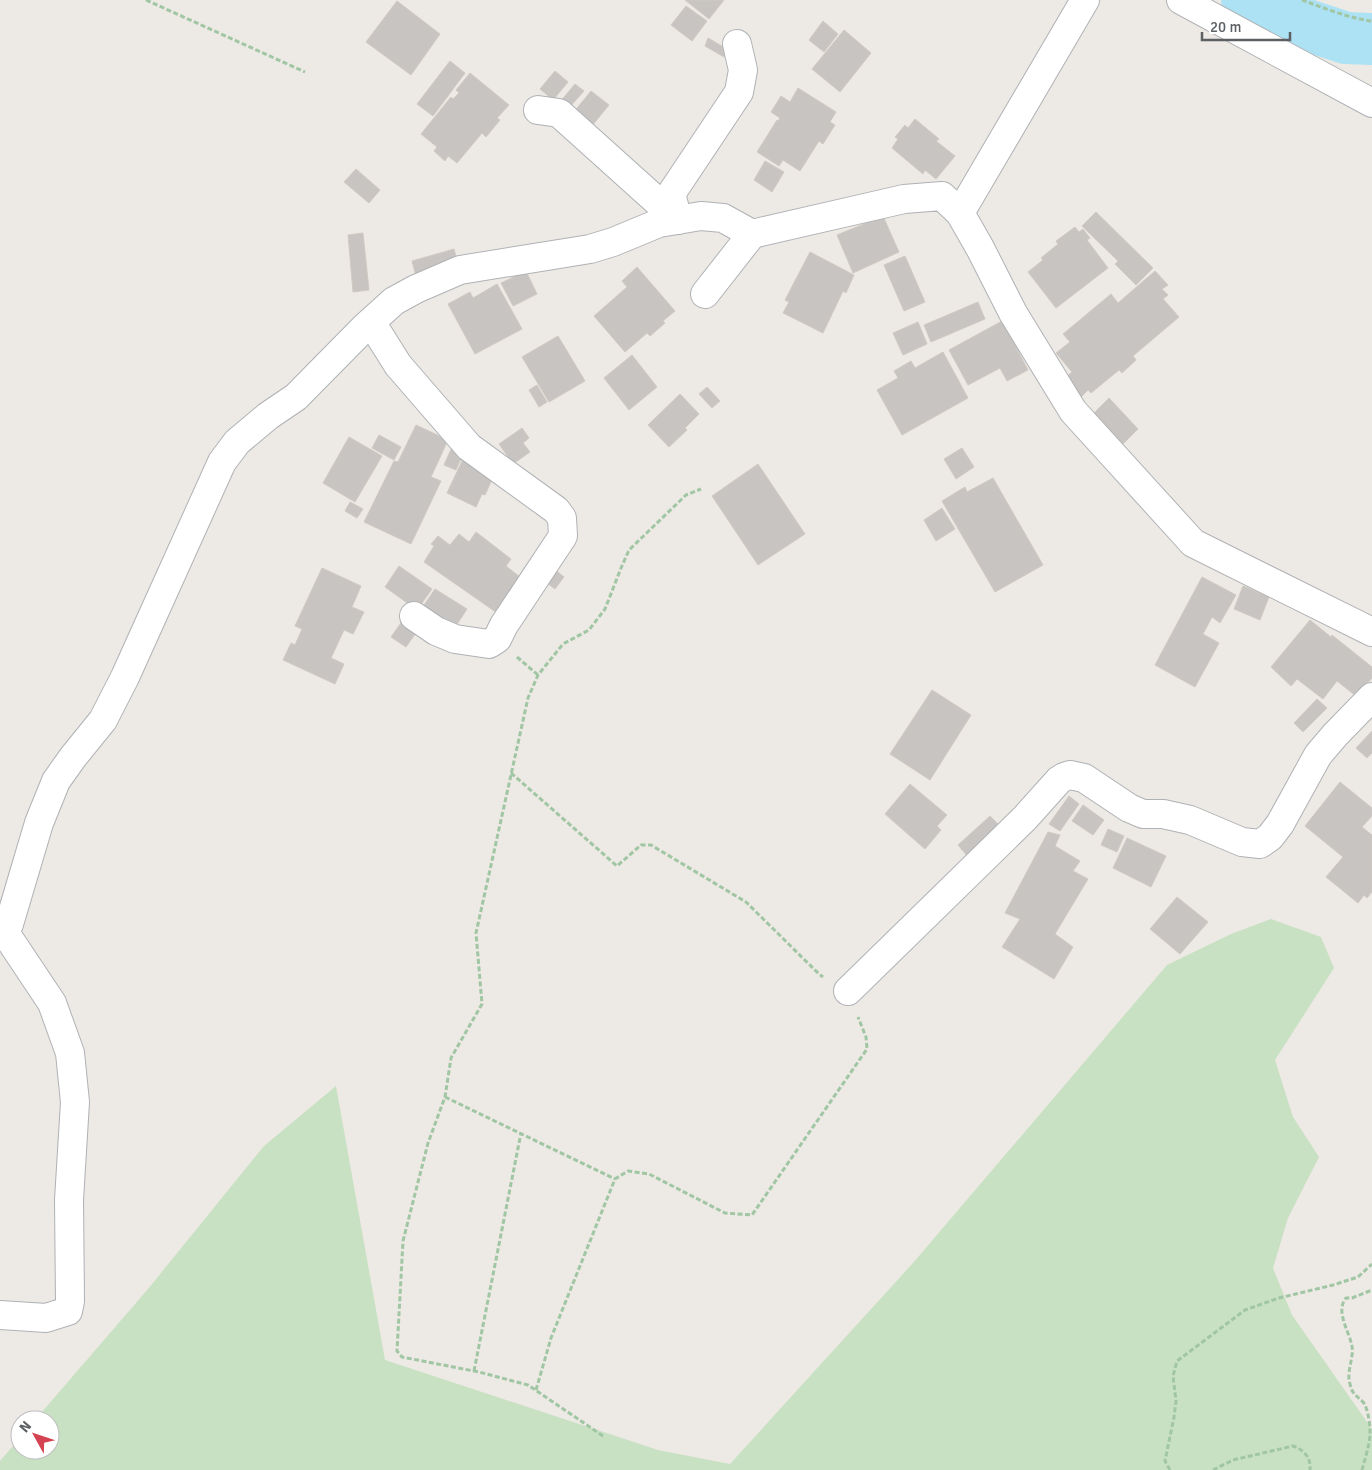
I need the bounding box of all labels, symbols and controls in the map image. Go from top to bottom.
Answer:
scale bar [1202,10,1290,42]
text: 20 m [1210,18,1241,36]
north arrow [10,1410,60,1460]
text: N [16,1418,35,1436]

